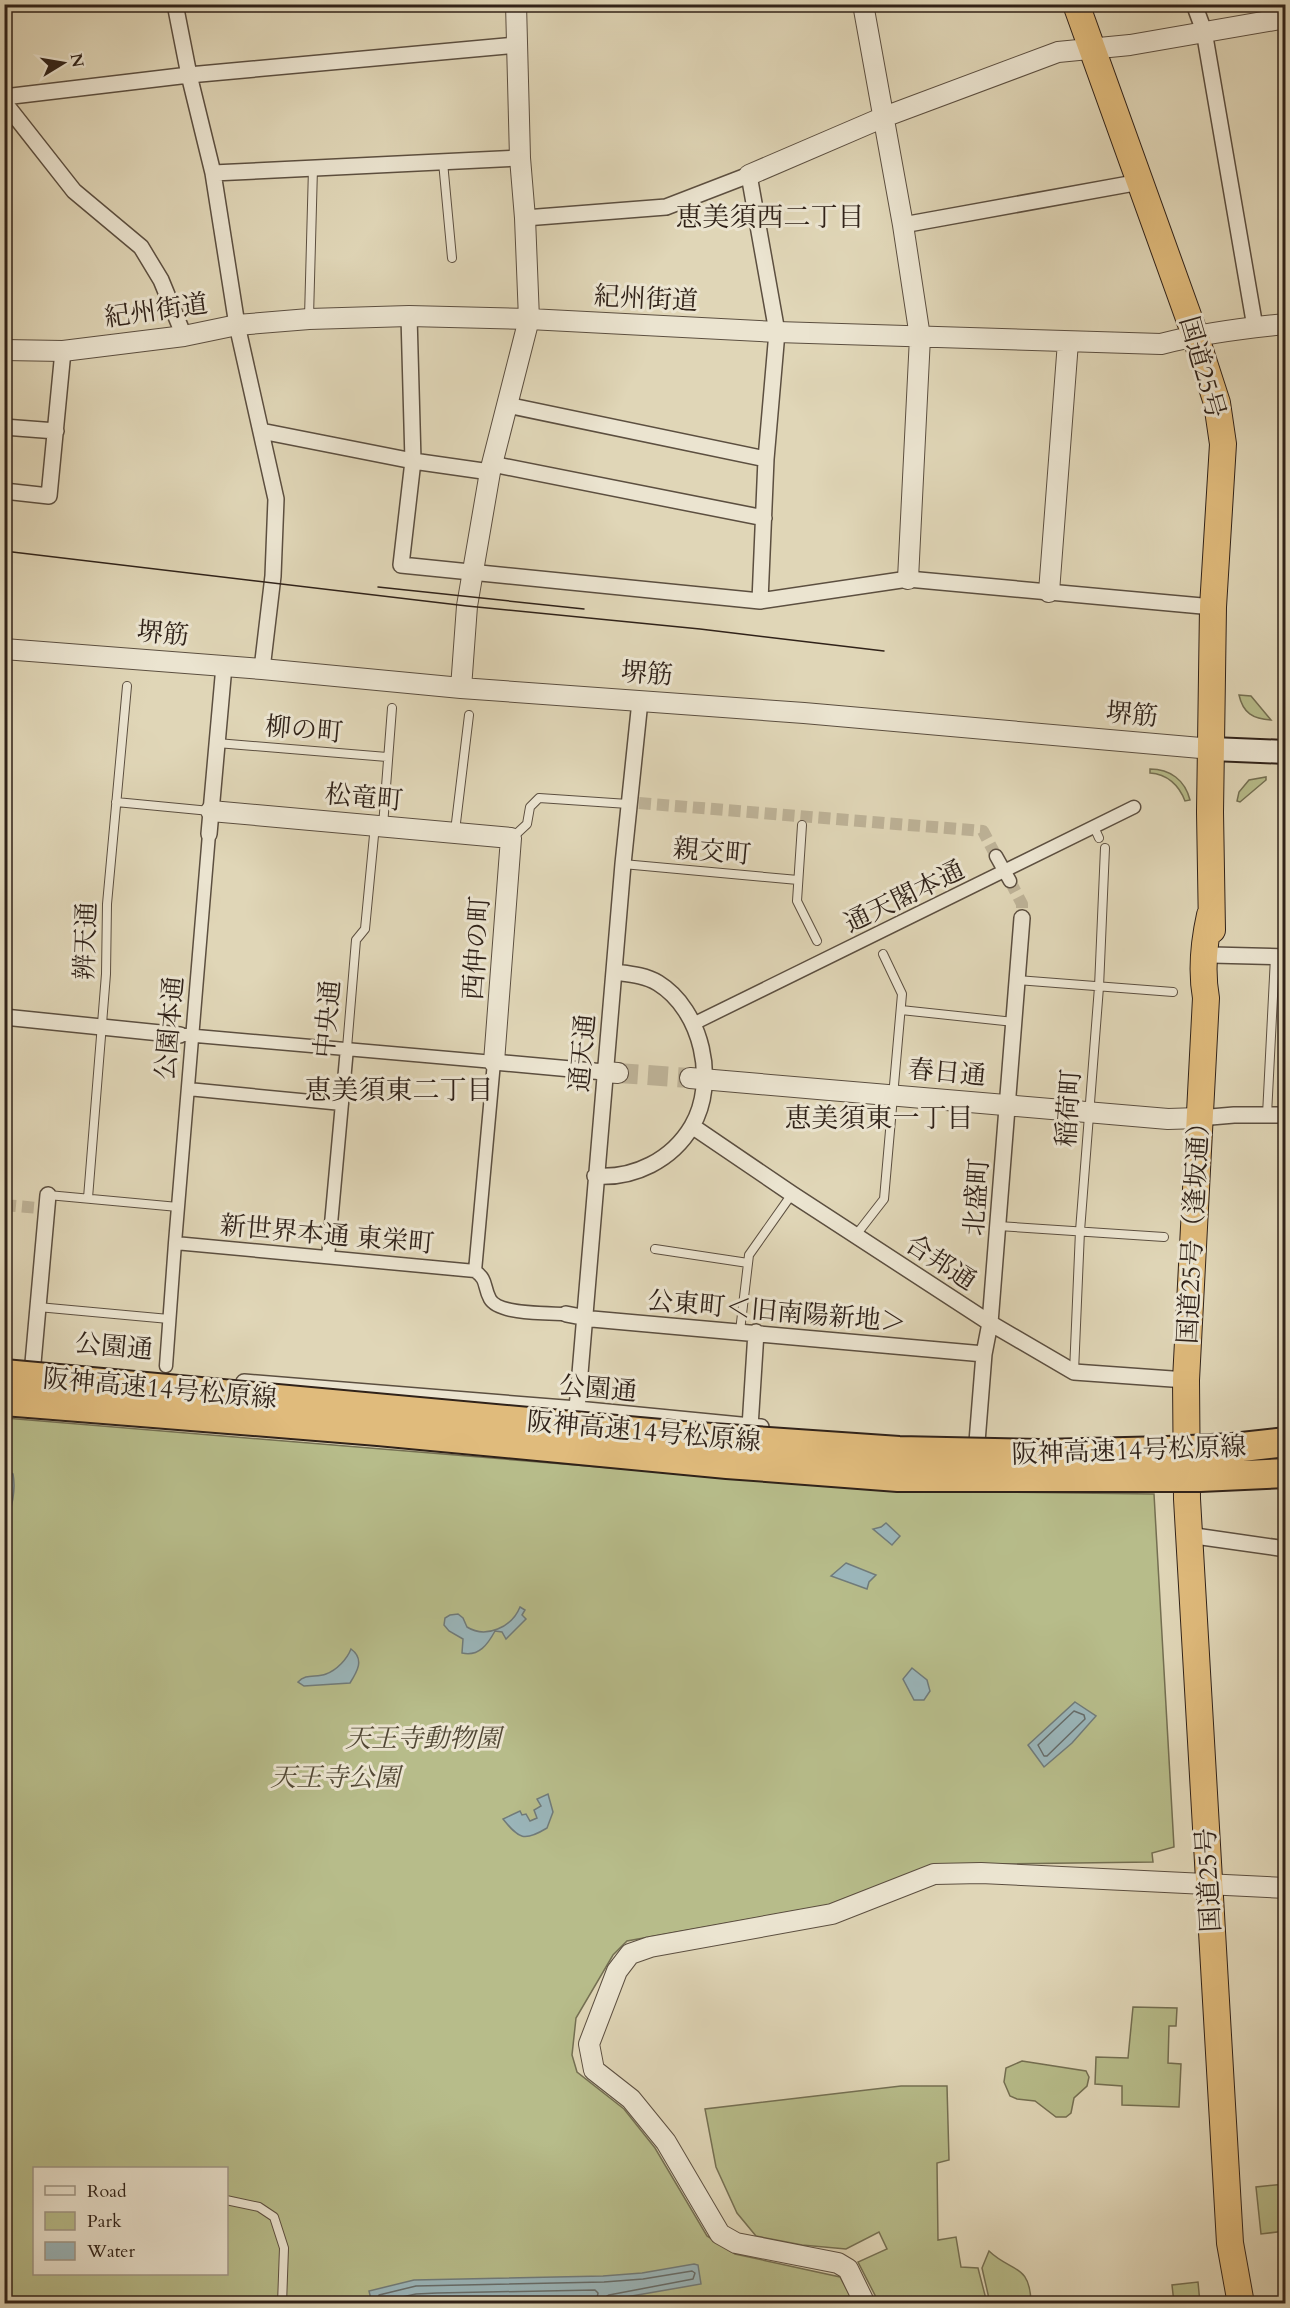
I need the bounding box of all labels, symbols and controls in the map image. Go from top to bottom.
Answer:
north arrow [33,33,93,93]
text: N [65,51,89,69]
district label: 恵美須西二丁目 [676,199,865,236]
street label: 紀州街道 [593,278,699,319]
street label: 紀州街道 [102,286,210,335]
street label: 国道25号 [1171,312,1234,422]
street label: 堺筋 [136,614,190,653]
street label: 堺筋 [620,654,674,693]
street label: 堺筋 [1105,695,1159,734]
street label: 柳の町 [264,709,344,750]
street label: 松竜町 [324,777,404,818]
street label: 親交町 [672,831,752,872]
street label: 通天閣本通 [838,852,970,941]
street label: 西仲の町 [455,895,498,1001]
street label: 辨天通 [67,901,104,981]
street label: 公園本通 [148,975,191,1081]
street label: 中央通 [307,979,348,1059]
street label: 通天通 [562,1013,603,1093]
street label: 春日通 [907,1052,987,1093]
street label: 稲荷町 [1048,1068,1089,1148]
district label: 恵美須東二丁目 [305,1072,494,1109]
district label: 恵美須東一丁目 [785,1100,974,1137]
street label: 国道25号（逢坂通） [1170,1109,1217,1345]
street label: 北盛町 [956,1157,997,1237]
street label: 新世界本通 東栄町 [218,1208,436,1261]
street label: 合邦通 [898,1226,983,1298]
street label: 公東町＜旧南陽新地＞ [646,1283,908,1340]
street label: 公園通 [74,1326,154,1367]
street label: 阪神高速14号松原線 [42,1361,278,1416]
street label: 公園通 [558,1368,638,1409]
street label: 阪神高速14号松原線 [526,1404,762,1459]
street label: 阪神高速14号松原線 [1011,1429,1247,1472]
park label: 天王寺動物園 [345,1721,505,1756]
park label: 天王寺公園 [270,1760,404,1795]
street label: 国道25号 [1188,1827,1229,1933]
legend [33,2167,228,2275]
text: Road [87,2179,127,2204]
text: Park [87,2209,122,2234]
text: Water [86,2239,136,2264]

